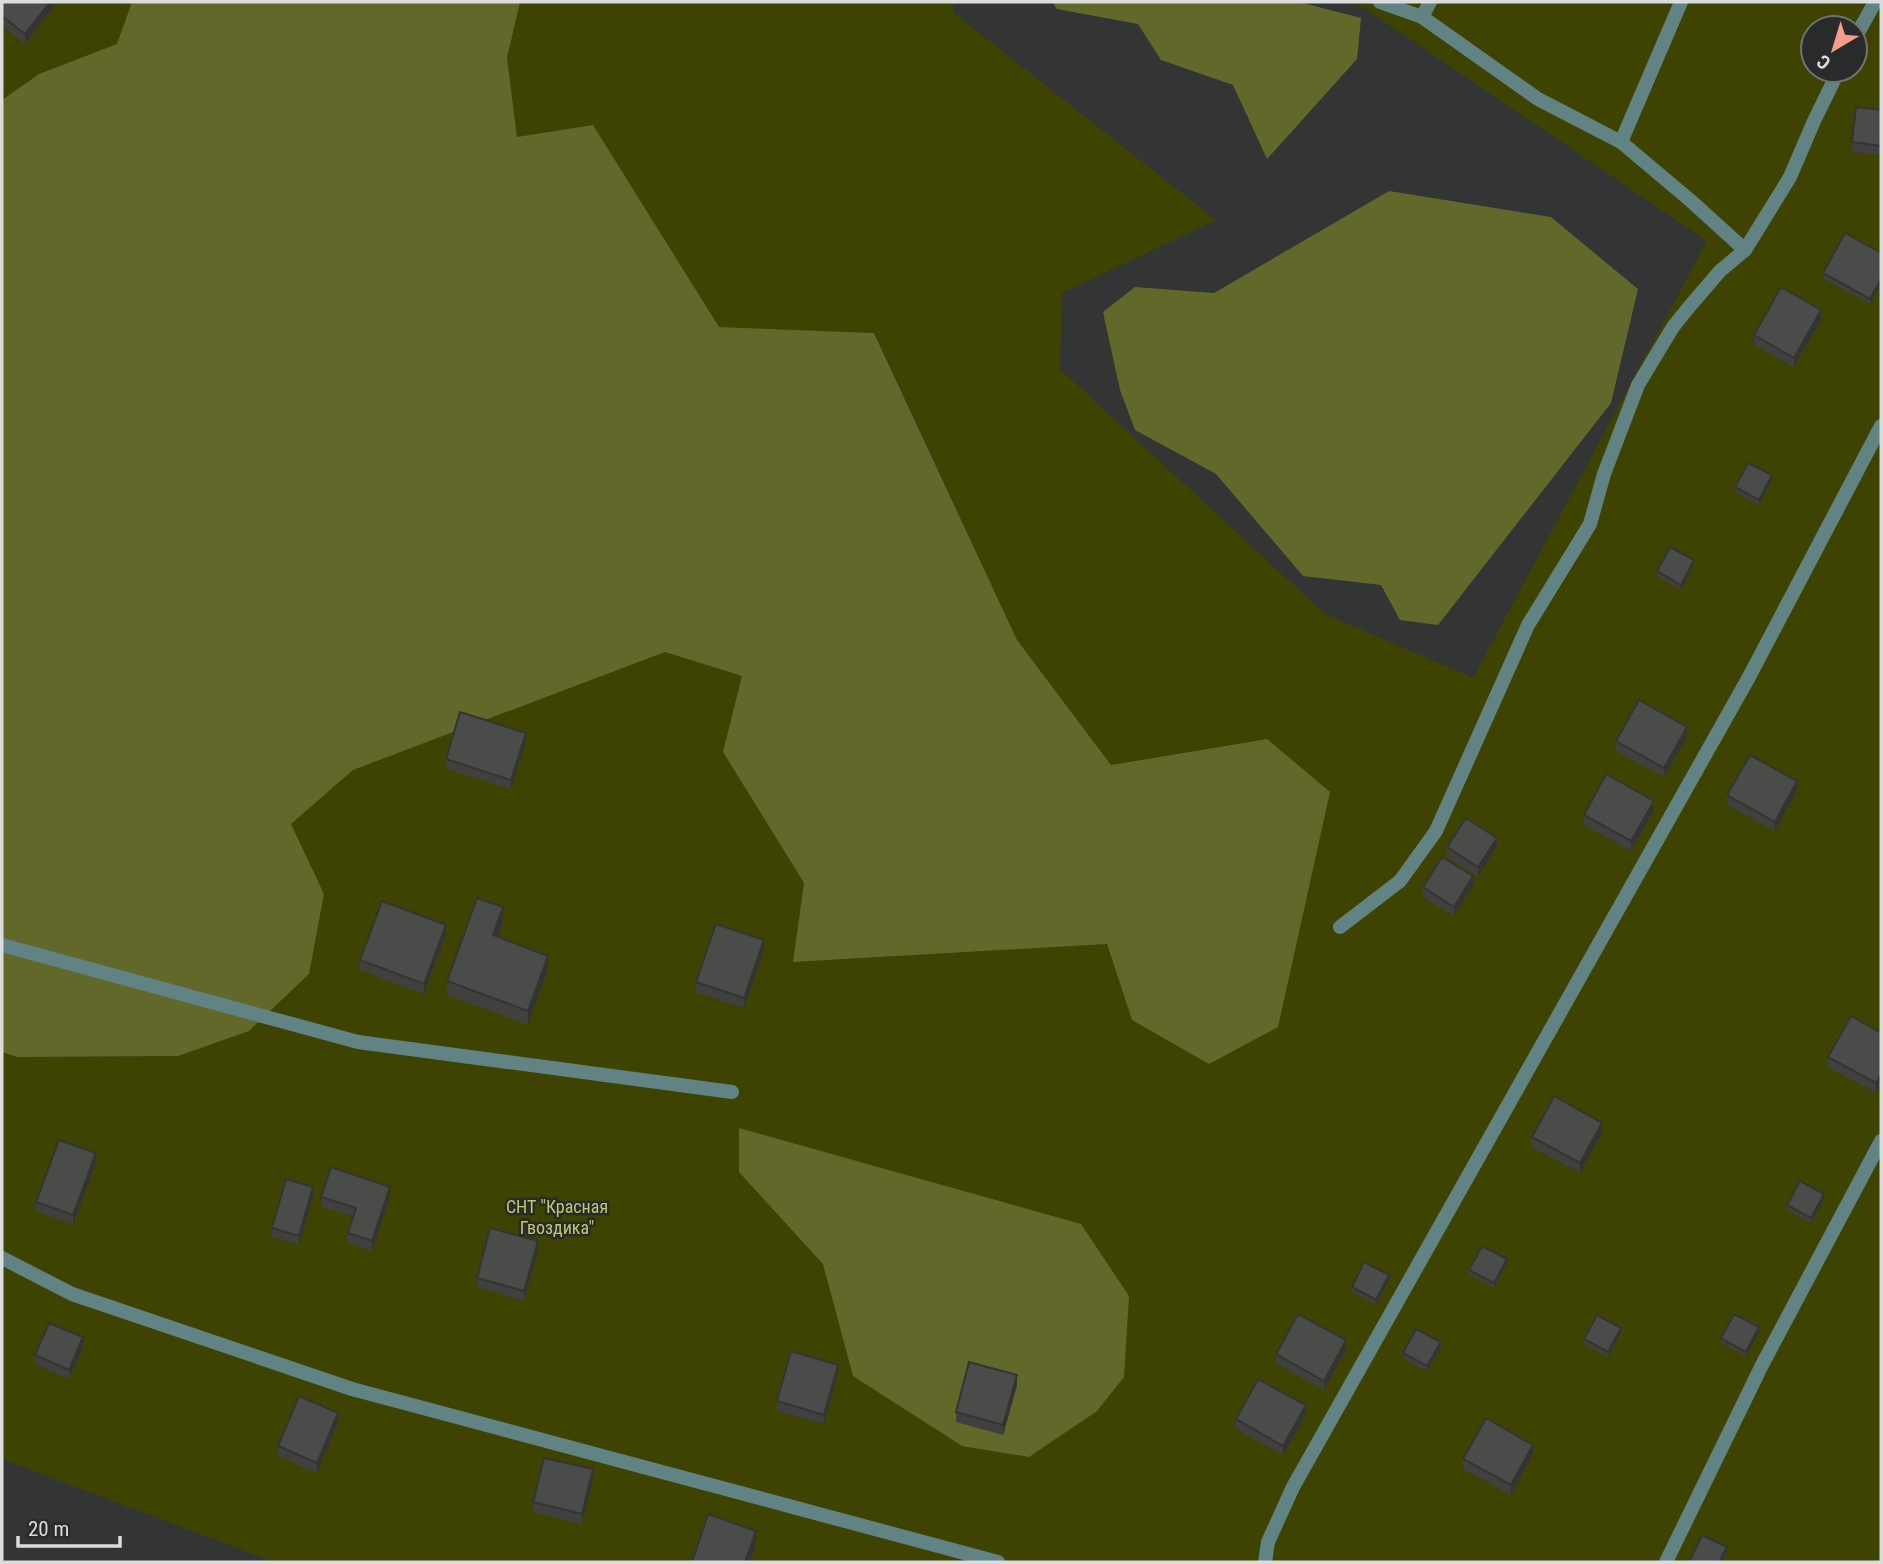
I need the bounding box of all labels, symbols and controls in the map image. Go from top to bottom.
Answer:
north arrow [1799,14,1869,84]
text: С [1812,50,1835,74]
park label: СНТ "Красная Гвоздика" [506,1196,608,1238]
scale bar [18,1504,119,1548]
text: 20 m [28,1517,69,1541]

